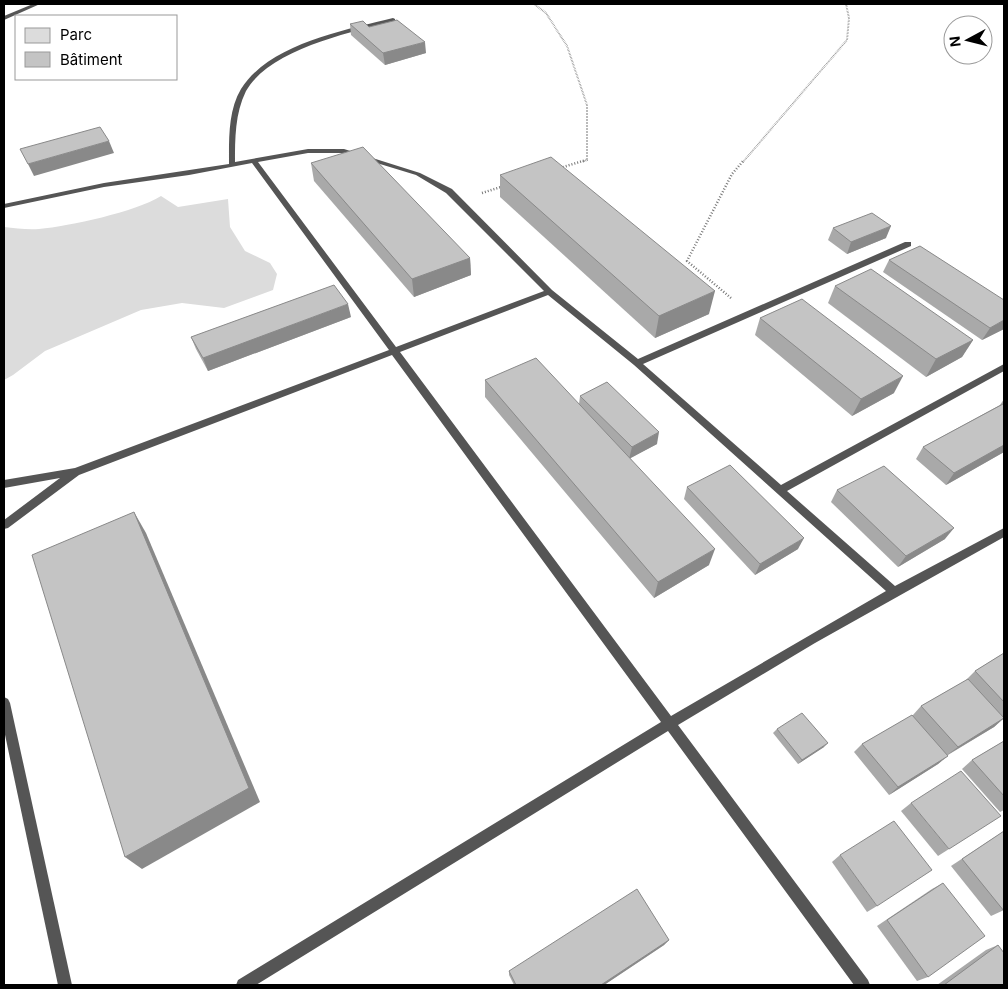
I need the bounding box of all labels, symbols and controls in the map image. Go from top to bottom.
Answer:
legend [15,15,178,80]
north arrow [943,15,993,65]
text: Parc [60,25,92,44]
text: N [946,35,964,48]
text: Bâtiment [60,50,123,69]

